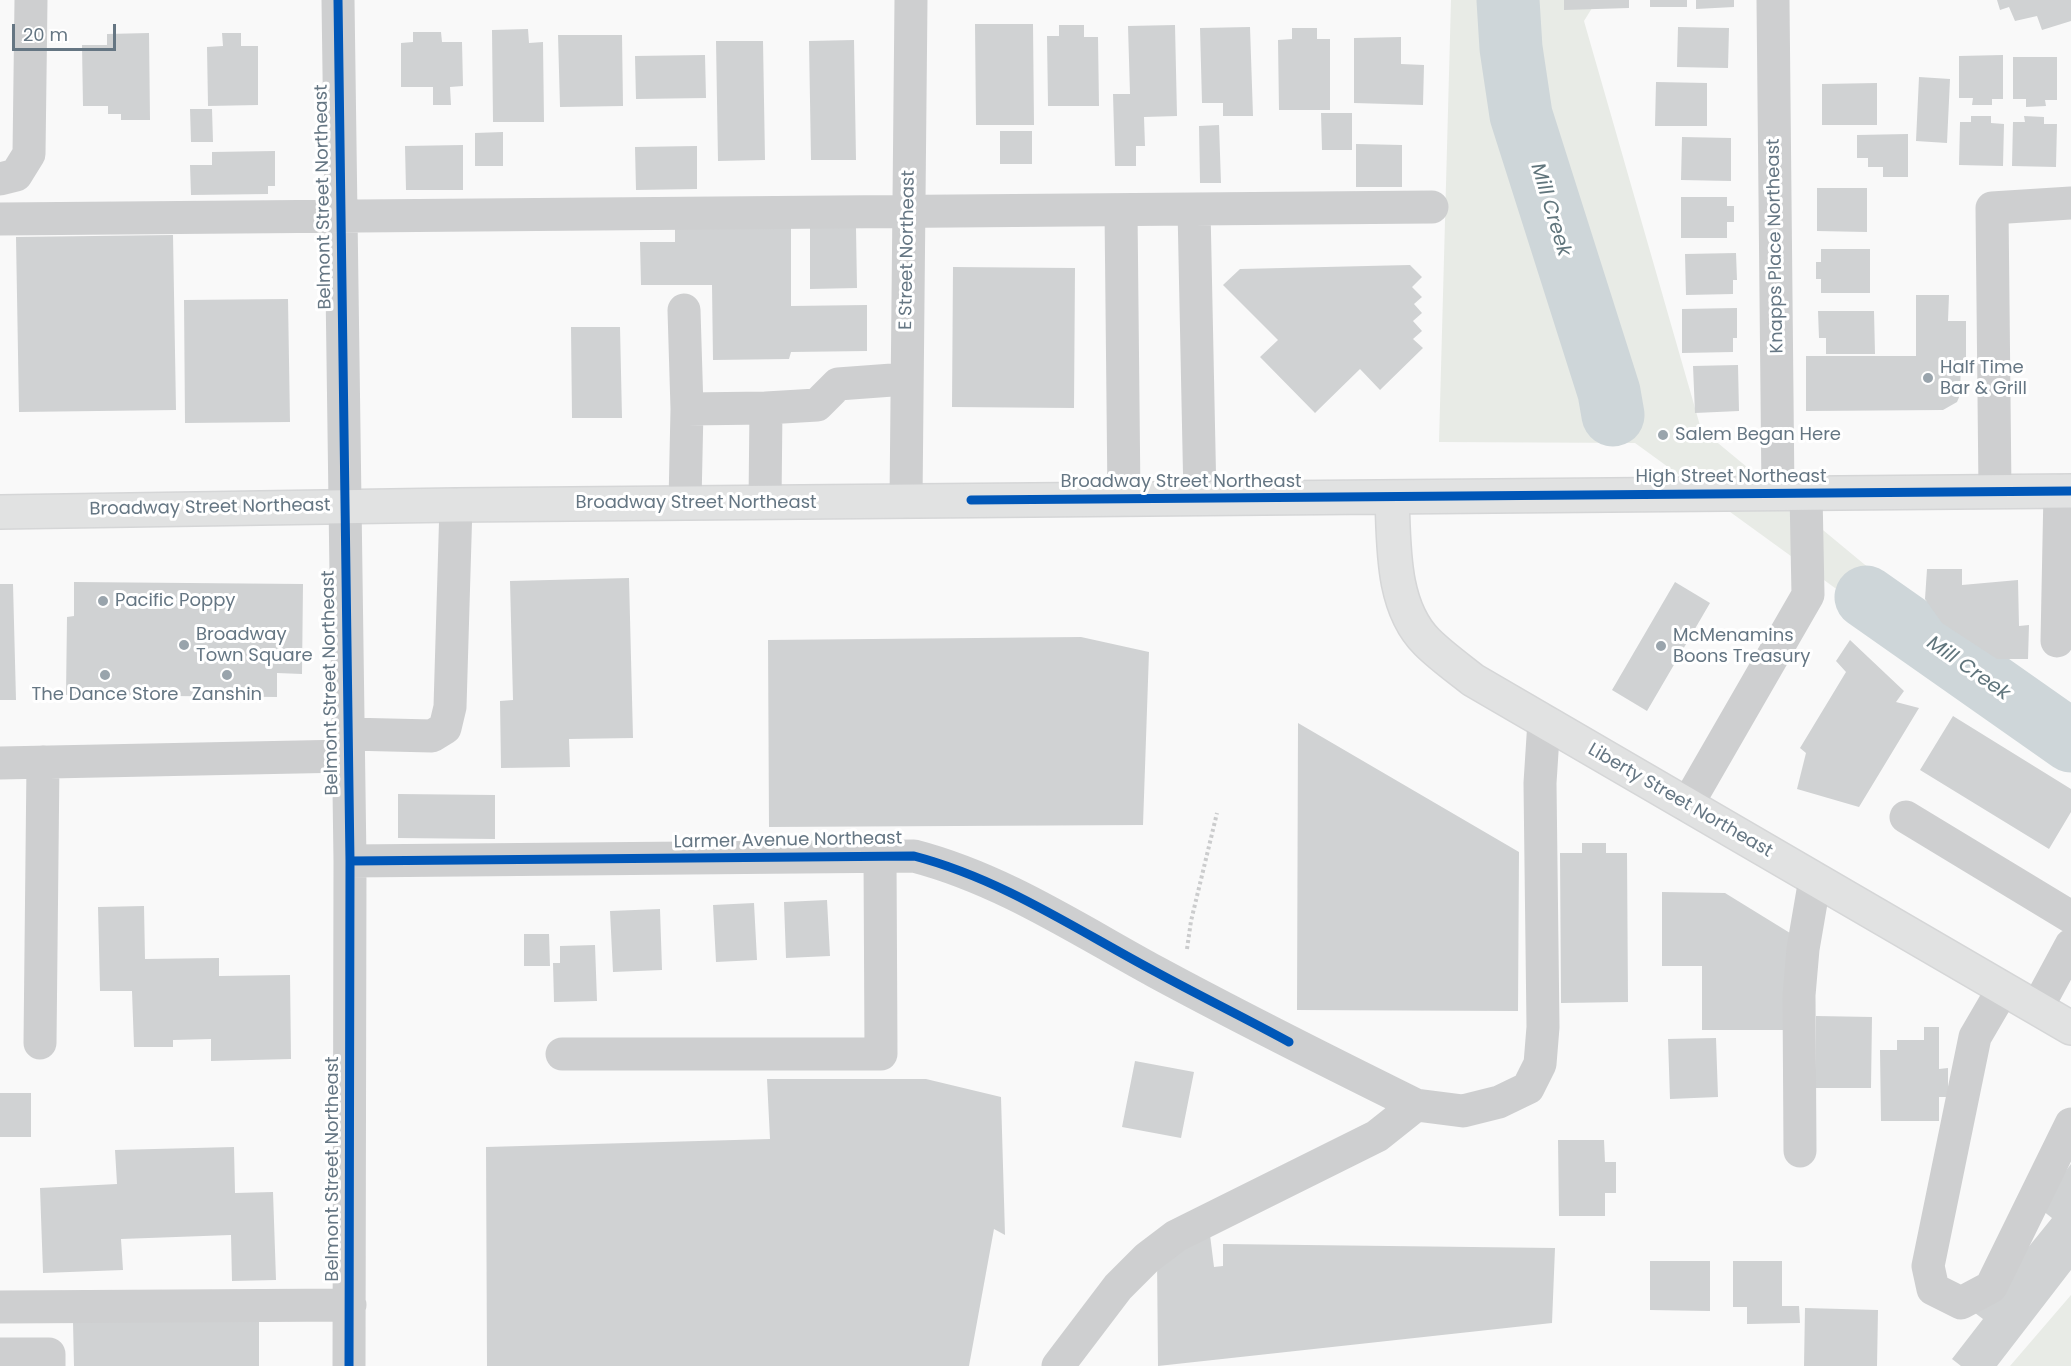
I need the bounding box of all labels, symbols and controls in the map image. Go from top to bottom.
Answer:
scale bar [15,12,118,50]
text: 20 m [23,22,68,47]
street label: Belmont Street Northeast [311,84,337,310]
street label: Knapps Place Northeast [1763,138,1789,354]
water label: Mill Creek [1524,161,1576,259]
street label: E Street Northeast [896,170,920,330]
place label: Half Time Bar & Grill [1940,357,2027,400]
marker: Half Time Bar & Grill [1921,371,1935,385]
place label: Salem Began Here [1675,424,1841,446]
marker: Salem Began Here [1656,428,1670,442]
street label: High Street Northeast [1635,466,1827,488]
street label: Broadway Street Northeast [1060,471,1302,493]
street label: Broadway Street Northeast [575,492,817,514]
street label: Broadway Street Northeast [89,495,331,521]
street label: Belmont Street Northeast [318,570,344,796]
place label: Pacific Poppy [115,590,235,612]
marker: Pacific Poppy [96,594,110,608]
place label: Broadway Town Square [196,624,313,666]
place label: McMenamins Boons Treasury [1673,625,1810,668]
water label: Mill Creek [1922,632,2014,706]
marker: Broadway Town Square [177,638,191,652]
marker: McMenamins Boons Treasury [1654,639,1668,653]
marker: The Dance Store [98,668,112,682]
marker: Zanshin [220,668,234,682]
place label: The Dance Store [31,684,179,706]
place label: Zanshin [192,684,262,706]
street label: Liberty Street Northeast [1584,739,1776,863]
street label: Larmer Avenue Northeast [674,828,902,854]
street label: Belmont Street Northeast [322,1056,344,1282]

